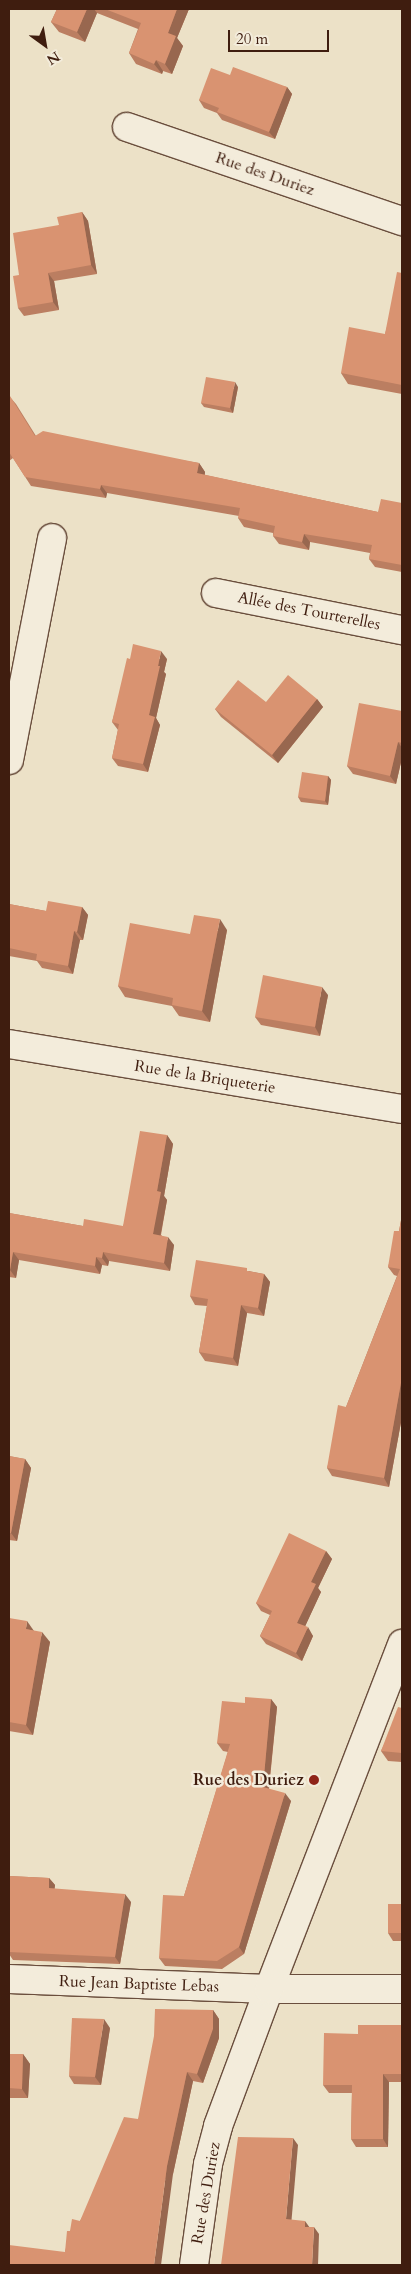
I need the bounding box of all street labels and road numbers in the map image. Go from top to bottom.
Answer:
street label: Rue des Duriez [213,148,317,200]
street label: Allée des Tourterelles [236,588,382,634]
street label: Rue de la Briqueterie [133,1056,277,1098]
street label: Rue Jean Baptiste Lebas [59,1972,219,1996]
street label: Rue des Duriez [188,2140,224,2246]

